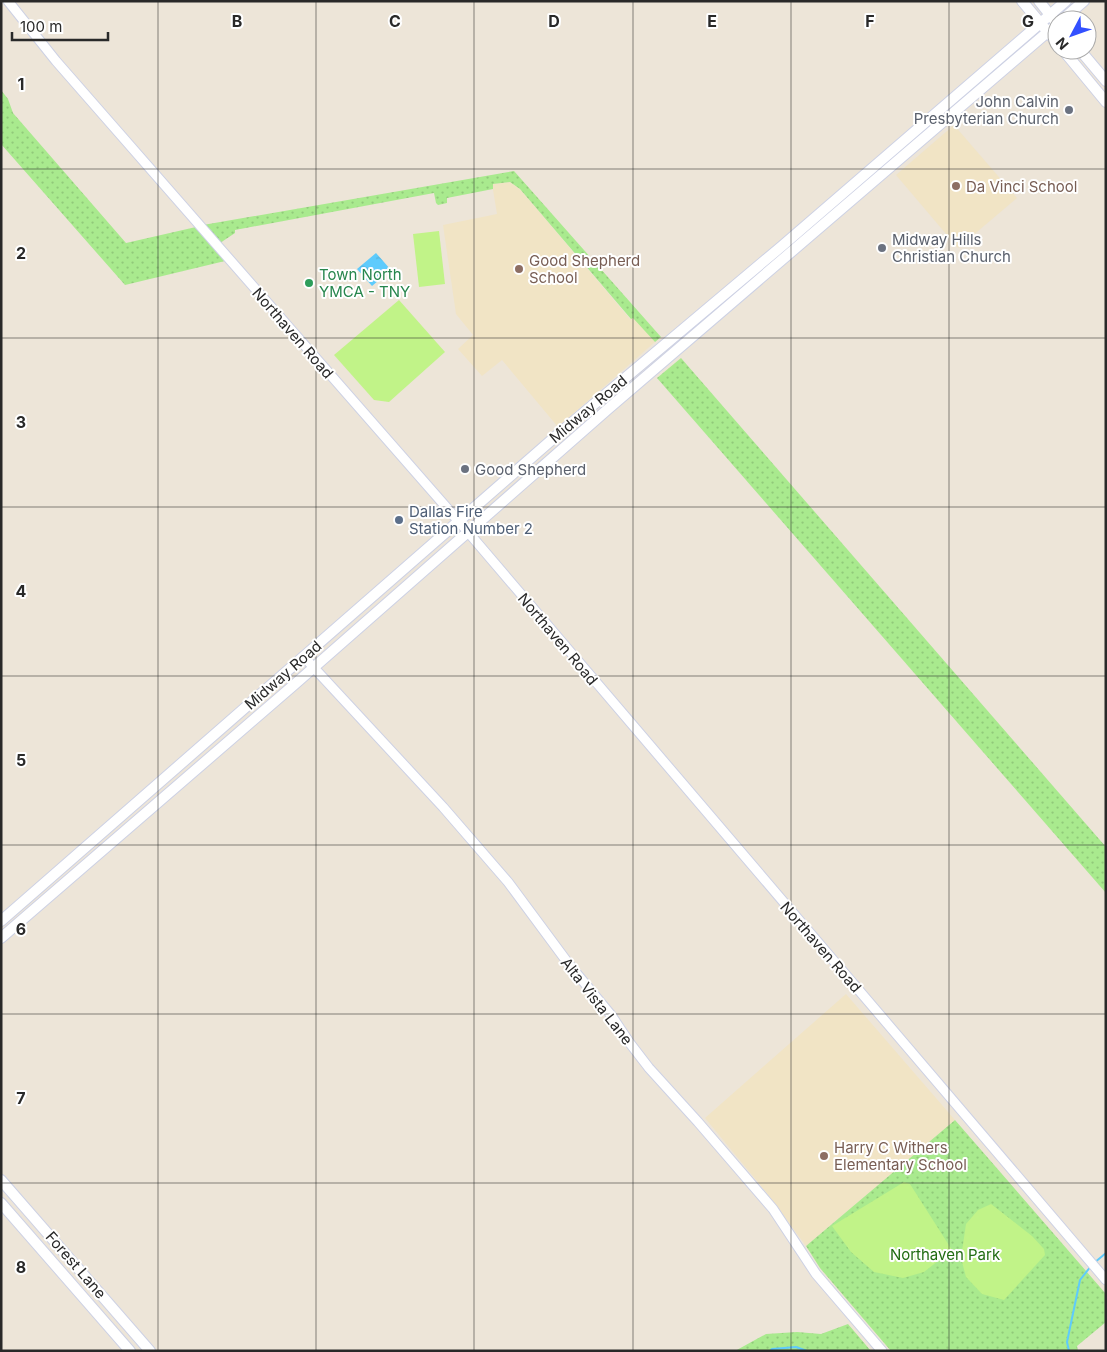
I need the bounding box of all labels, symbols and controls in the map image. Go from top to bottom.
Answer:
scale bar [12,10,109,42]
north arrow [1047,10,1097,60]
text: B [232,11,242,31]
text: C [389,11,401,31]
text: D [548,11,560,31]
text: E [707,11,717,31]
text: F [865,11,875,31]
text: G [1022,11,1034,31]
text: 100 m [20,17,62,36]
text: N [1052,34,1072,53]
text: 1 [18,74,24,94]
place label: John Calvin Presbyterian Church [914,92,1059,128]
marker: John Calvin Presbyterian Church [1063,104,1075,116]
place label: Da Vinci School [966,177,1077,196]
marker: Da Vinci School [950,180,962,192]
place label: Midway Hills Christian Church [892,230,1011,266]
marker: Midway Hills Christian Church [876,242,888,254]
text: 2 [16,243,26,263]
place label: Good Shepherd School [529,251,640,287]
marker: Good Shepherd School [513,263,525,275]
place label: Town North YMCA - TNY [319,265,410,301]
marker: Town North YMCA - TNY [303,277,315,289]
street label: Northaven Road [248,284,338,382]
street label: Midway Road [545,371,631,447]
text: 3 [16,412,26,432]
place label: Good Shepherd [475,460,586,479]
marker: Good Shepherd [459,463,471,475]
place label: Dallas Fire Station Number 2 [409,502,533,538]
marker: Dallas Fire Station Number 2 [393,514,405,526]
text: 4 [16,581,27,601]
street label: Northaven Road [514,589,602,689]
street label: Midway Road [241,636,325,714]
text: 5 [16,750,26,770]
street label: Northaven Road [776,898,866,996]
text: 6 [16,919,26,939]
street label: Alta Vista Lane [557,953,637,1049]
text: 7 [16,1088,26,1108]
place label: Harry C Withers Elementary School [834,1138,967,1174]
marker: Harry C Withers Elementary School [818,1150,830,1162]
street label: Forest Lane [42,1227,110,1303]
park label: Northaven Park [890,1245,1001,1264]
text: 8 [16,1257,26,1277]

